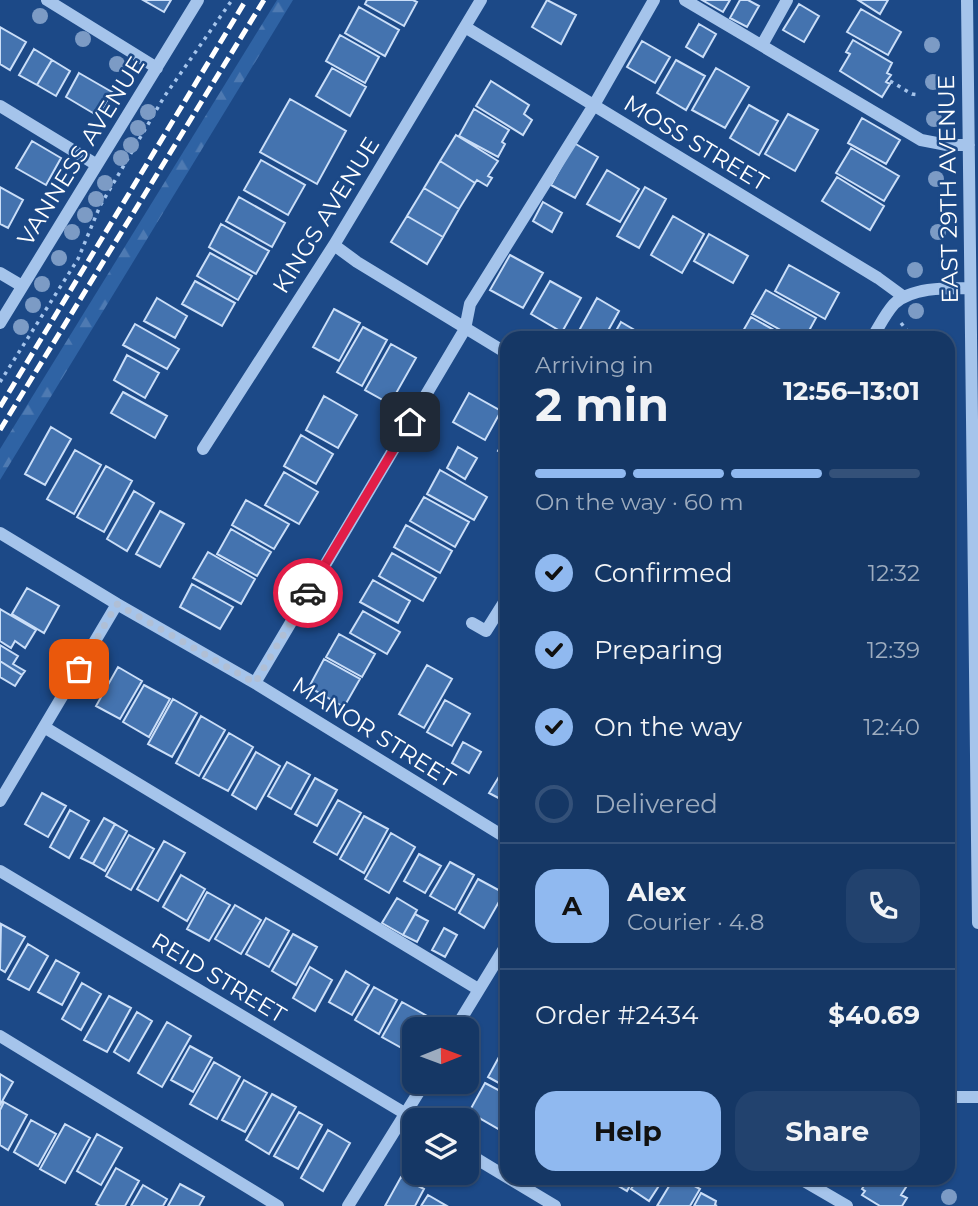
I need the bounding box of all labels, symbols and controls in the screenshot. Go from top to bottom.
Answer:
street label: VANNESS AVENUE [11,51,151,251]
street label: EAST 29TH AVENUE [932,74,964,304]
street label: MOSS STREET [619,89,774,197]
street label: KINGS AVENUE [267,132,385,298]
text: Arriving in [535,351,654,379]
text: 12:56–13:01 [783,375,920,407]
text: 2 min [535,376,669,433]
pin [380,392,440,452]
icon: home [391,403,429,441]
text: On the way · 60 m [535,488,744,516]
icon: check [535,554,573,592]
text: Confirmed [594,557,733,589]
courier [273,558,343,628]
text: 12:32 [868,559,920,587]
icon: car [289,574,327,612]
icon: check [535,631,573,669]
text: Preparing [594,634,723,666]
text: 12:39 [867,636,920,664]
pin [49,639,109,699]
icon: bag [60,650,98,688]
street label: MANOR STREET [287,671,461,794]
icon: check [535,708,573,746]
text: On the way [594,711,742,743]
text: 12:40 [863,713,920,741]
text: Delivered [594,788,718,820]
button: phone [846,869,920,943]
text: Alex [627,876,686,908]
text: A [562,890,582,922]
text: Courier · 4.8 [627,908,764,936]
street label: REID STREET [147,927,292,1029]
text: Order #2434 [535,999,698,1031]
text: $40.69 [828,999,920,1031]
north arrow [402,1017,480,1094]
map controls [402,1017,479,1185]
button: Help [535,1091,721,1171]
button: Share [735,1091,920,1171]
button: layers [402,1108,479,1185]

